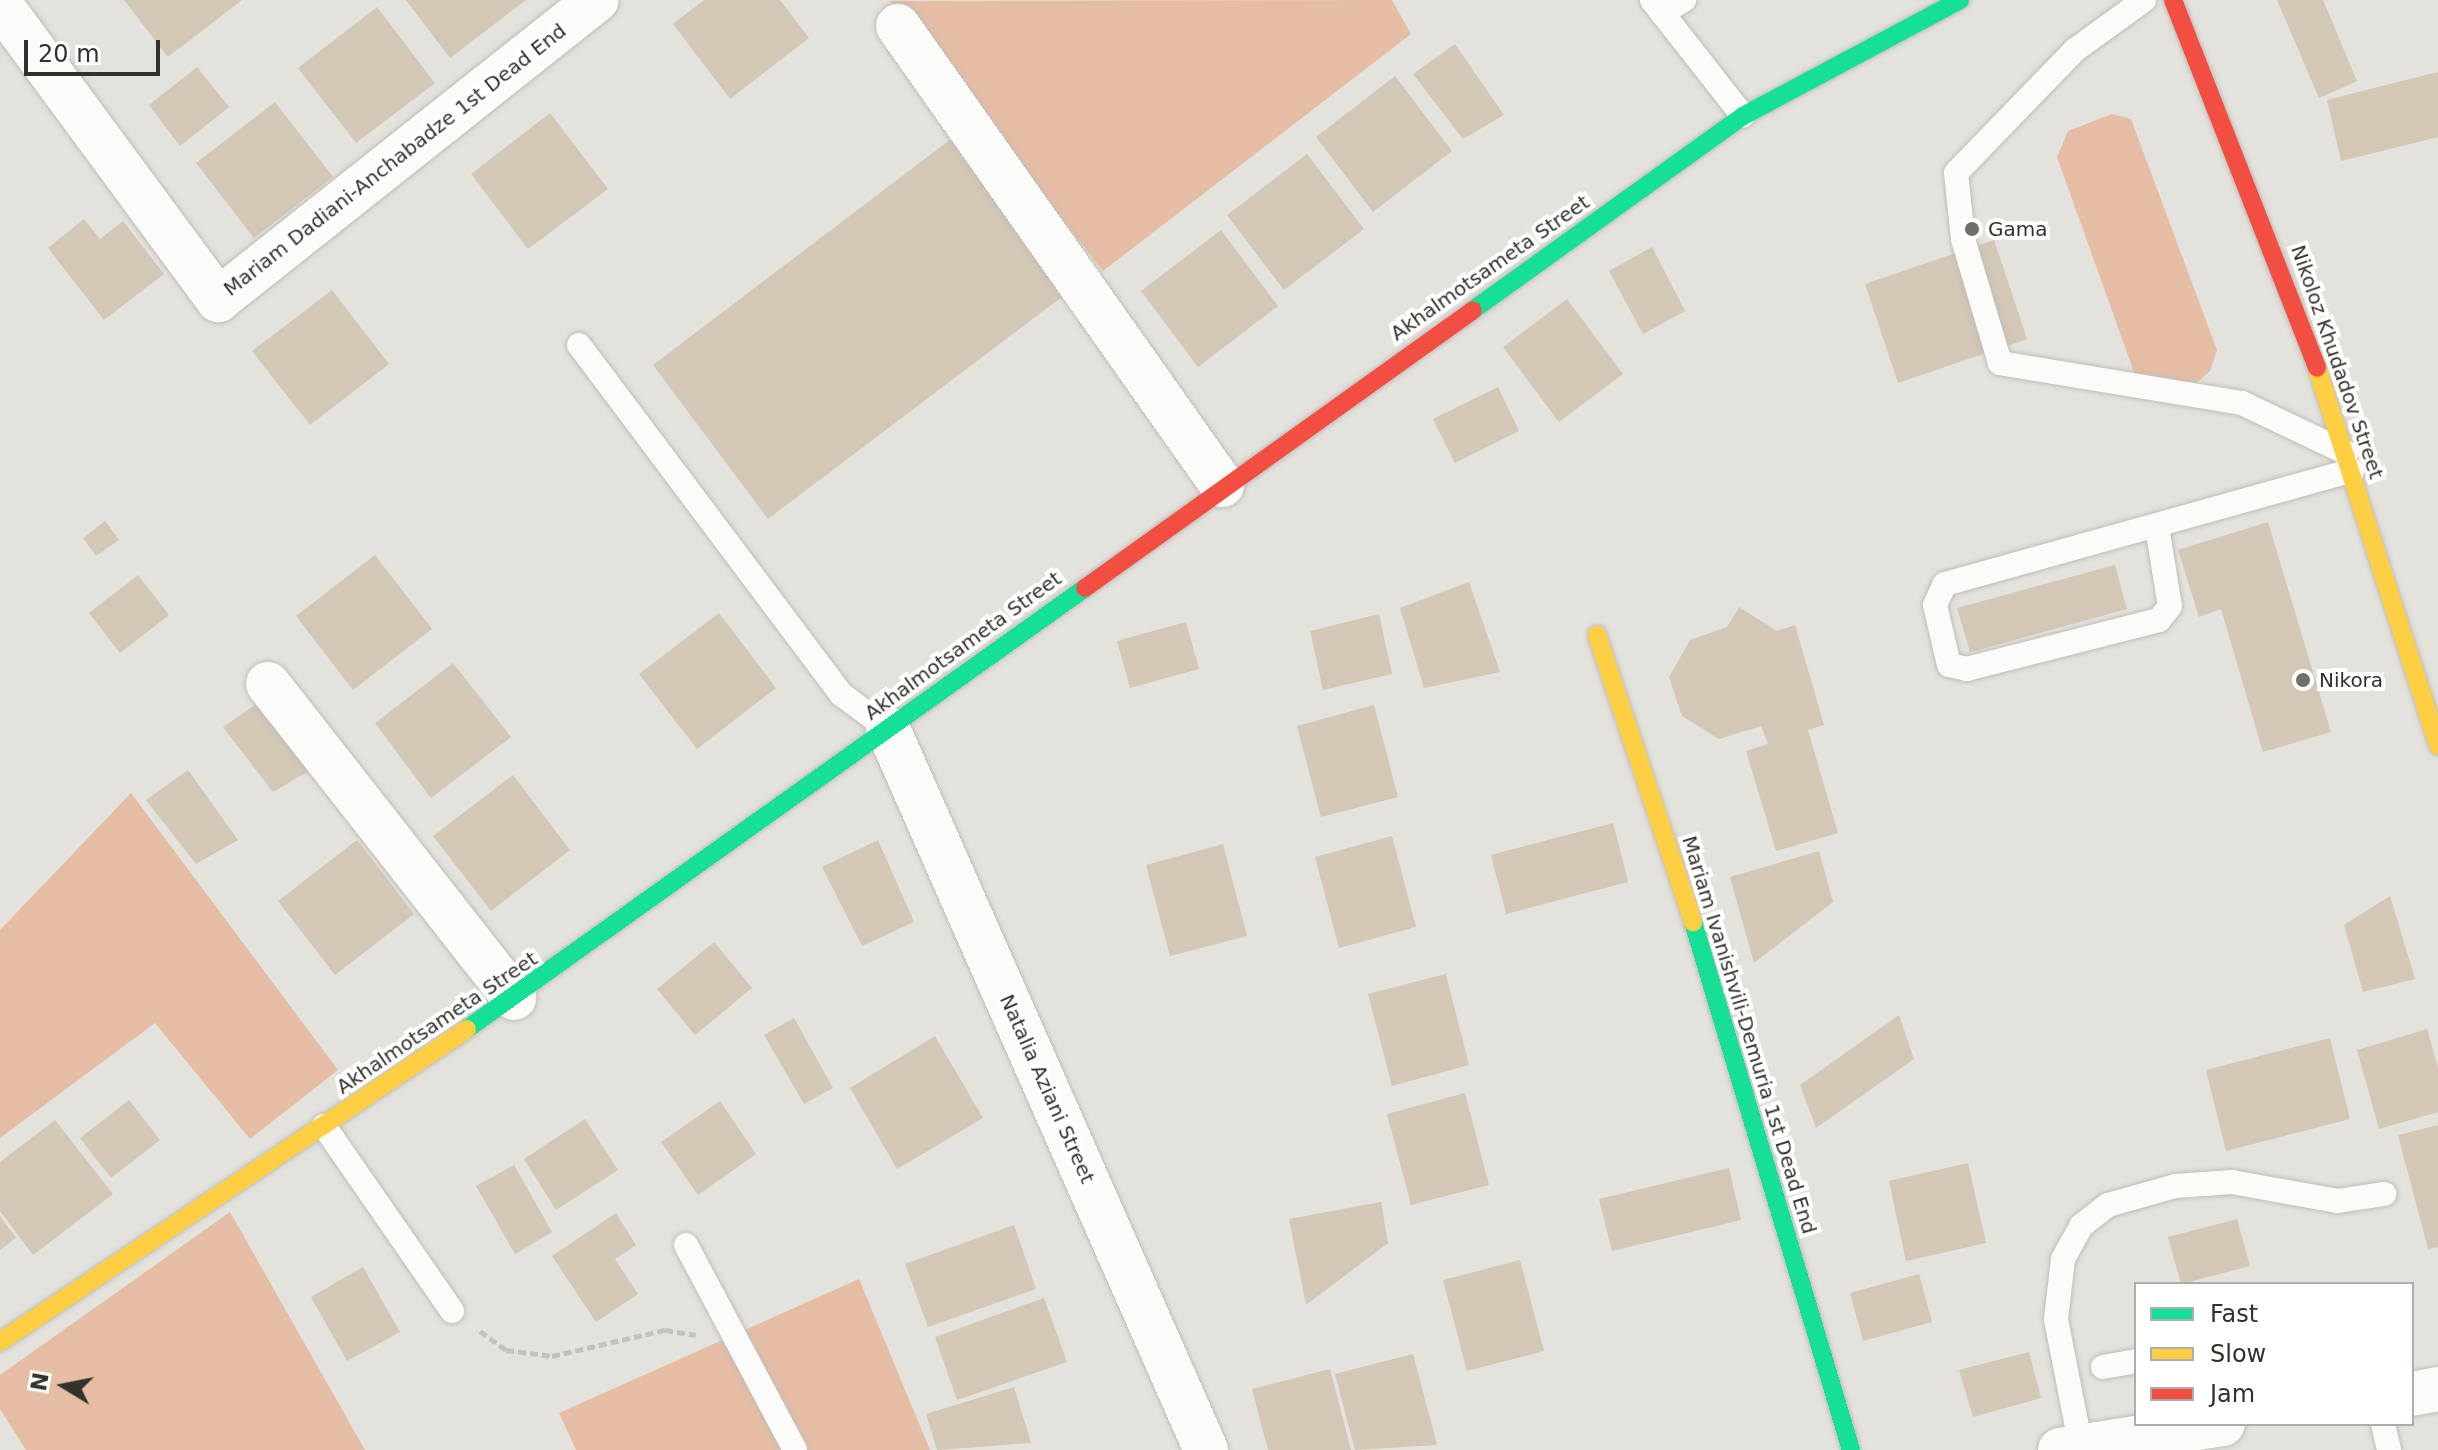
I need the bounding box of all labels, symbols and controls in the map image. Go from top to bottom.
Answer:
street label: Mariam Dadiani-Anchabadze 1st Dead End [219,19,571,301]
scale bar [28,24,164,74]
text: 20 m [38,40,100,68]
street label: Akhalmotsameta Street [1386,190,1594,346]
place label: Gama [1988,217,2047,241]
marker: Gama [1963,220,1981,238]
street label: Nikoloz Khudadov Street [2286,242,2388,482]
street label: Akhalmotsameta Street [860,567,1066,725]
place label: Nikora [2319,668,2383,692]
marker: Nikora [2294,671,2312,689]
street label: Mariam Ivanishvili-Demuria 1st Dead End [1677,833,1821,1237]
street label: Akhalmotsameta Street [332,947,542,1099]
street label: Natalia Aziani Street [994,991,1100,1187]
legend [2134,1282,2414,1426]
text: Fast [2210,1300,2258,1328]
text: Slow [2210,1340,2266,1368]
north arrow [24,1346,104,1426]
text: N [26,1371,54,1393]
text: Jam [2210,1380,2255,1408]

